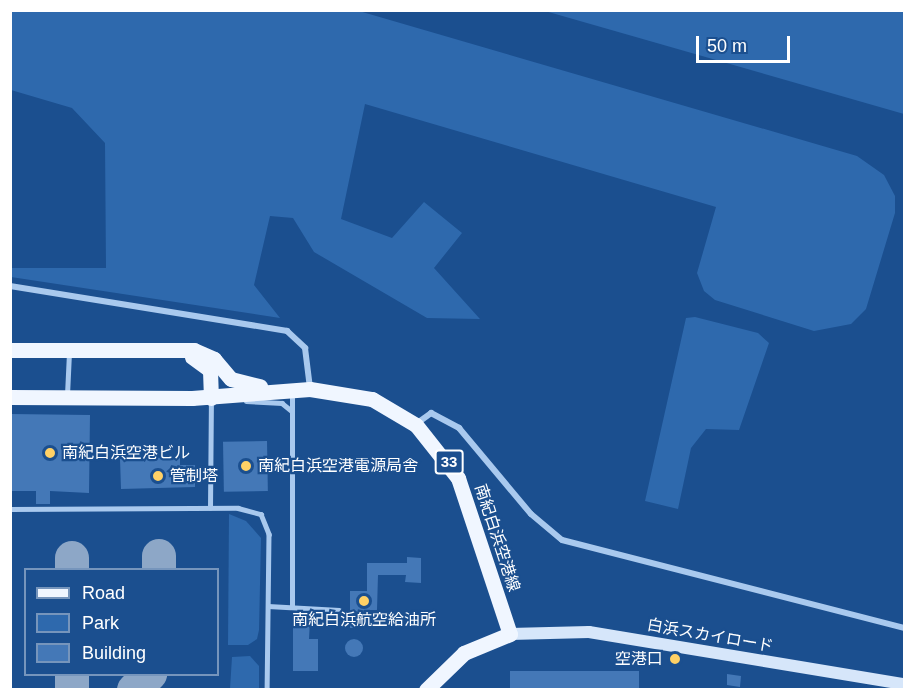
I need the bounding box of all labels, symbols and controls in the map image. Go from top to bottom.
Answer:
scale bar [699,24,794,62]
text: 50 m [707,36,747,56]
place label: 南紀白浜空港ビル [62,443,190,463]
marker: 南紀白浜空港ビル [43,446,57,460]
road number: 33 [434,450,464,474]
place label: 南紀白浜空港電源局舎 [258,456,418,476]
marker: 南紀白浜空港電源局舎 [239,459,253,473]
place label: 管制塔 [170,466,218,486]
marker: 管制塔 [151,469,165,483]
street label: 南紀白浜空港線 [471,482,523,594]
legend [24,568,219,676]
text: Road [82,583,125,603]
marker: 南紀白浜航空給油所 [357,594,371,608]
place label: 南紀白浜航空給油所 [292,610,436,630]
text: Park [82,613,119,633]
street label: 白浜スカイロード [645,615,775,657]
text: Building [82,643,146,663]
place label: 空港口 [615,649,663,669]
marker: 空港口 [668,652,682,666]

